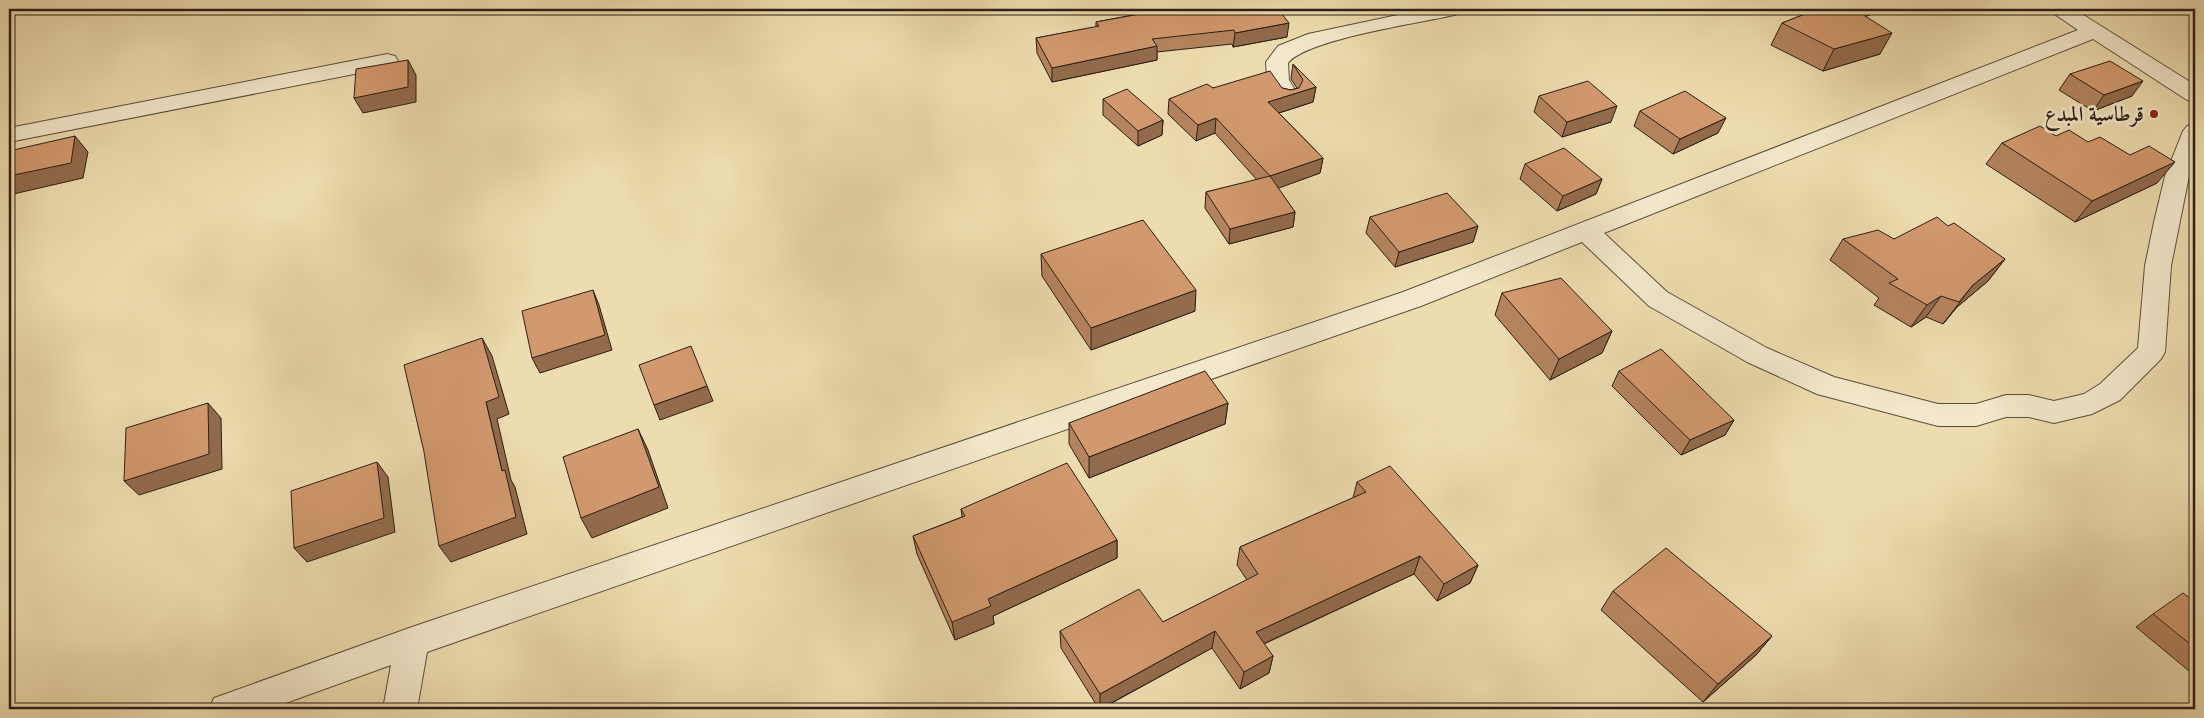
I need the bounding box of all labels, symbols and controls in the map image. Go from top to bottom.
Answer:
place label: قرطاسية المبدع [2045,100,2144,131]
marker: قرطاسية المبدع [2148,108,2160,120]

